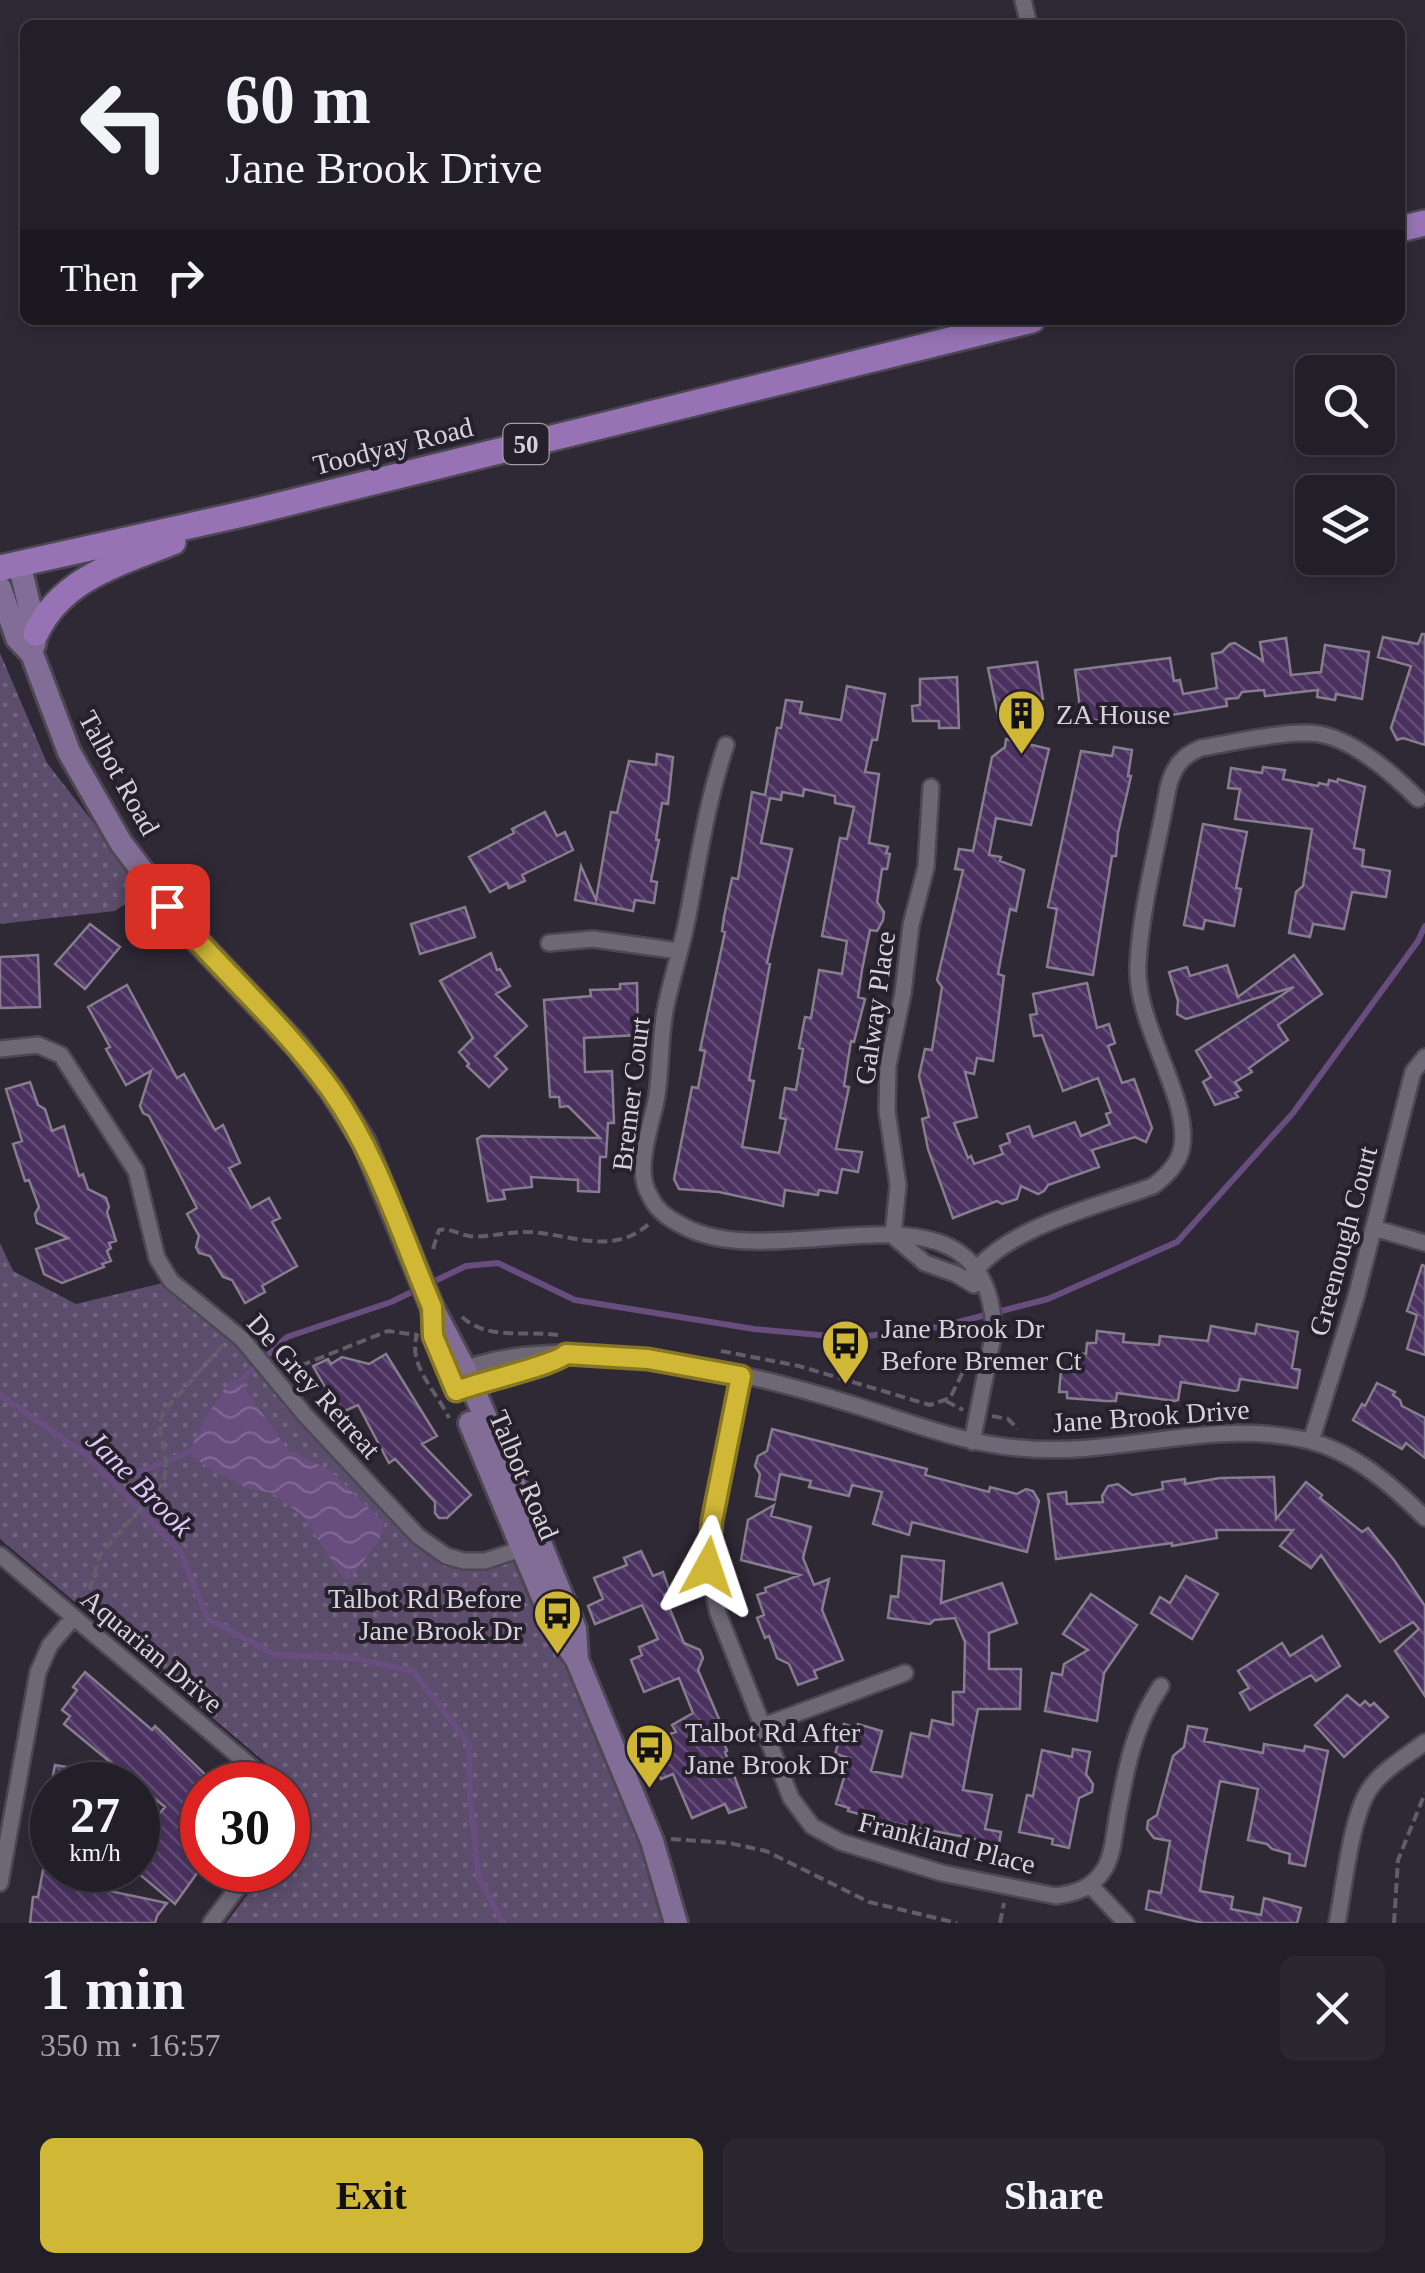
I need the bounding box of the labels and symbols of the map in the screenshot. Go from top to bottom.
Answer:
street label: Toodyay Road [310,411,476,481]
road number: 50 [504,424,548,464]
building icon: ZA House [995,688,1047,756]
place label: ZA House [1056,699,1170,730]
street label: Talbot Road [72,705,166,841]
pin [125,864,210,949]
street label: Galway Place [849,929,901,1087]
street label: Bremer Court [606,1015,656,1173]
street label: Greenough Court [1303,1143,1383,1339]
street label: De Grey Retreat [241,1307,387,1465]
place label: Jane Brook Dr Before Bremer Ct [881,1313,1082,1376]
bus stop icon: Jane Brook Dr Before Bremer Ct [820,1318,872,1386]
street label: Jane Brook Drive [1051,1394,1251,1438]
street label: Talbot Road [483,1406,565,1544]
water label: Jane Brook [80,1423,200,1543]
position arrow [656,1515,760,1619]
street label: Aquarian Drive [75,1583,229,1719]
place label: Talbot Rd Before Jane Brook Dr [328,1583,523,1646]
bus stop icon: Talbot Rd Before Jane Brook Dr [531,1588,583,1656]
place label: Talbot Rd After Jane Brook Dr [685,1717,861,1780]
bus stop icon: Talbot Rd After Jane Brook Dr [624,1722,676,1790]
speed limit sign: 30 [180,1762,310,1892]
street label: Frankland Place [855,1806,1039,1880]

